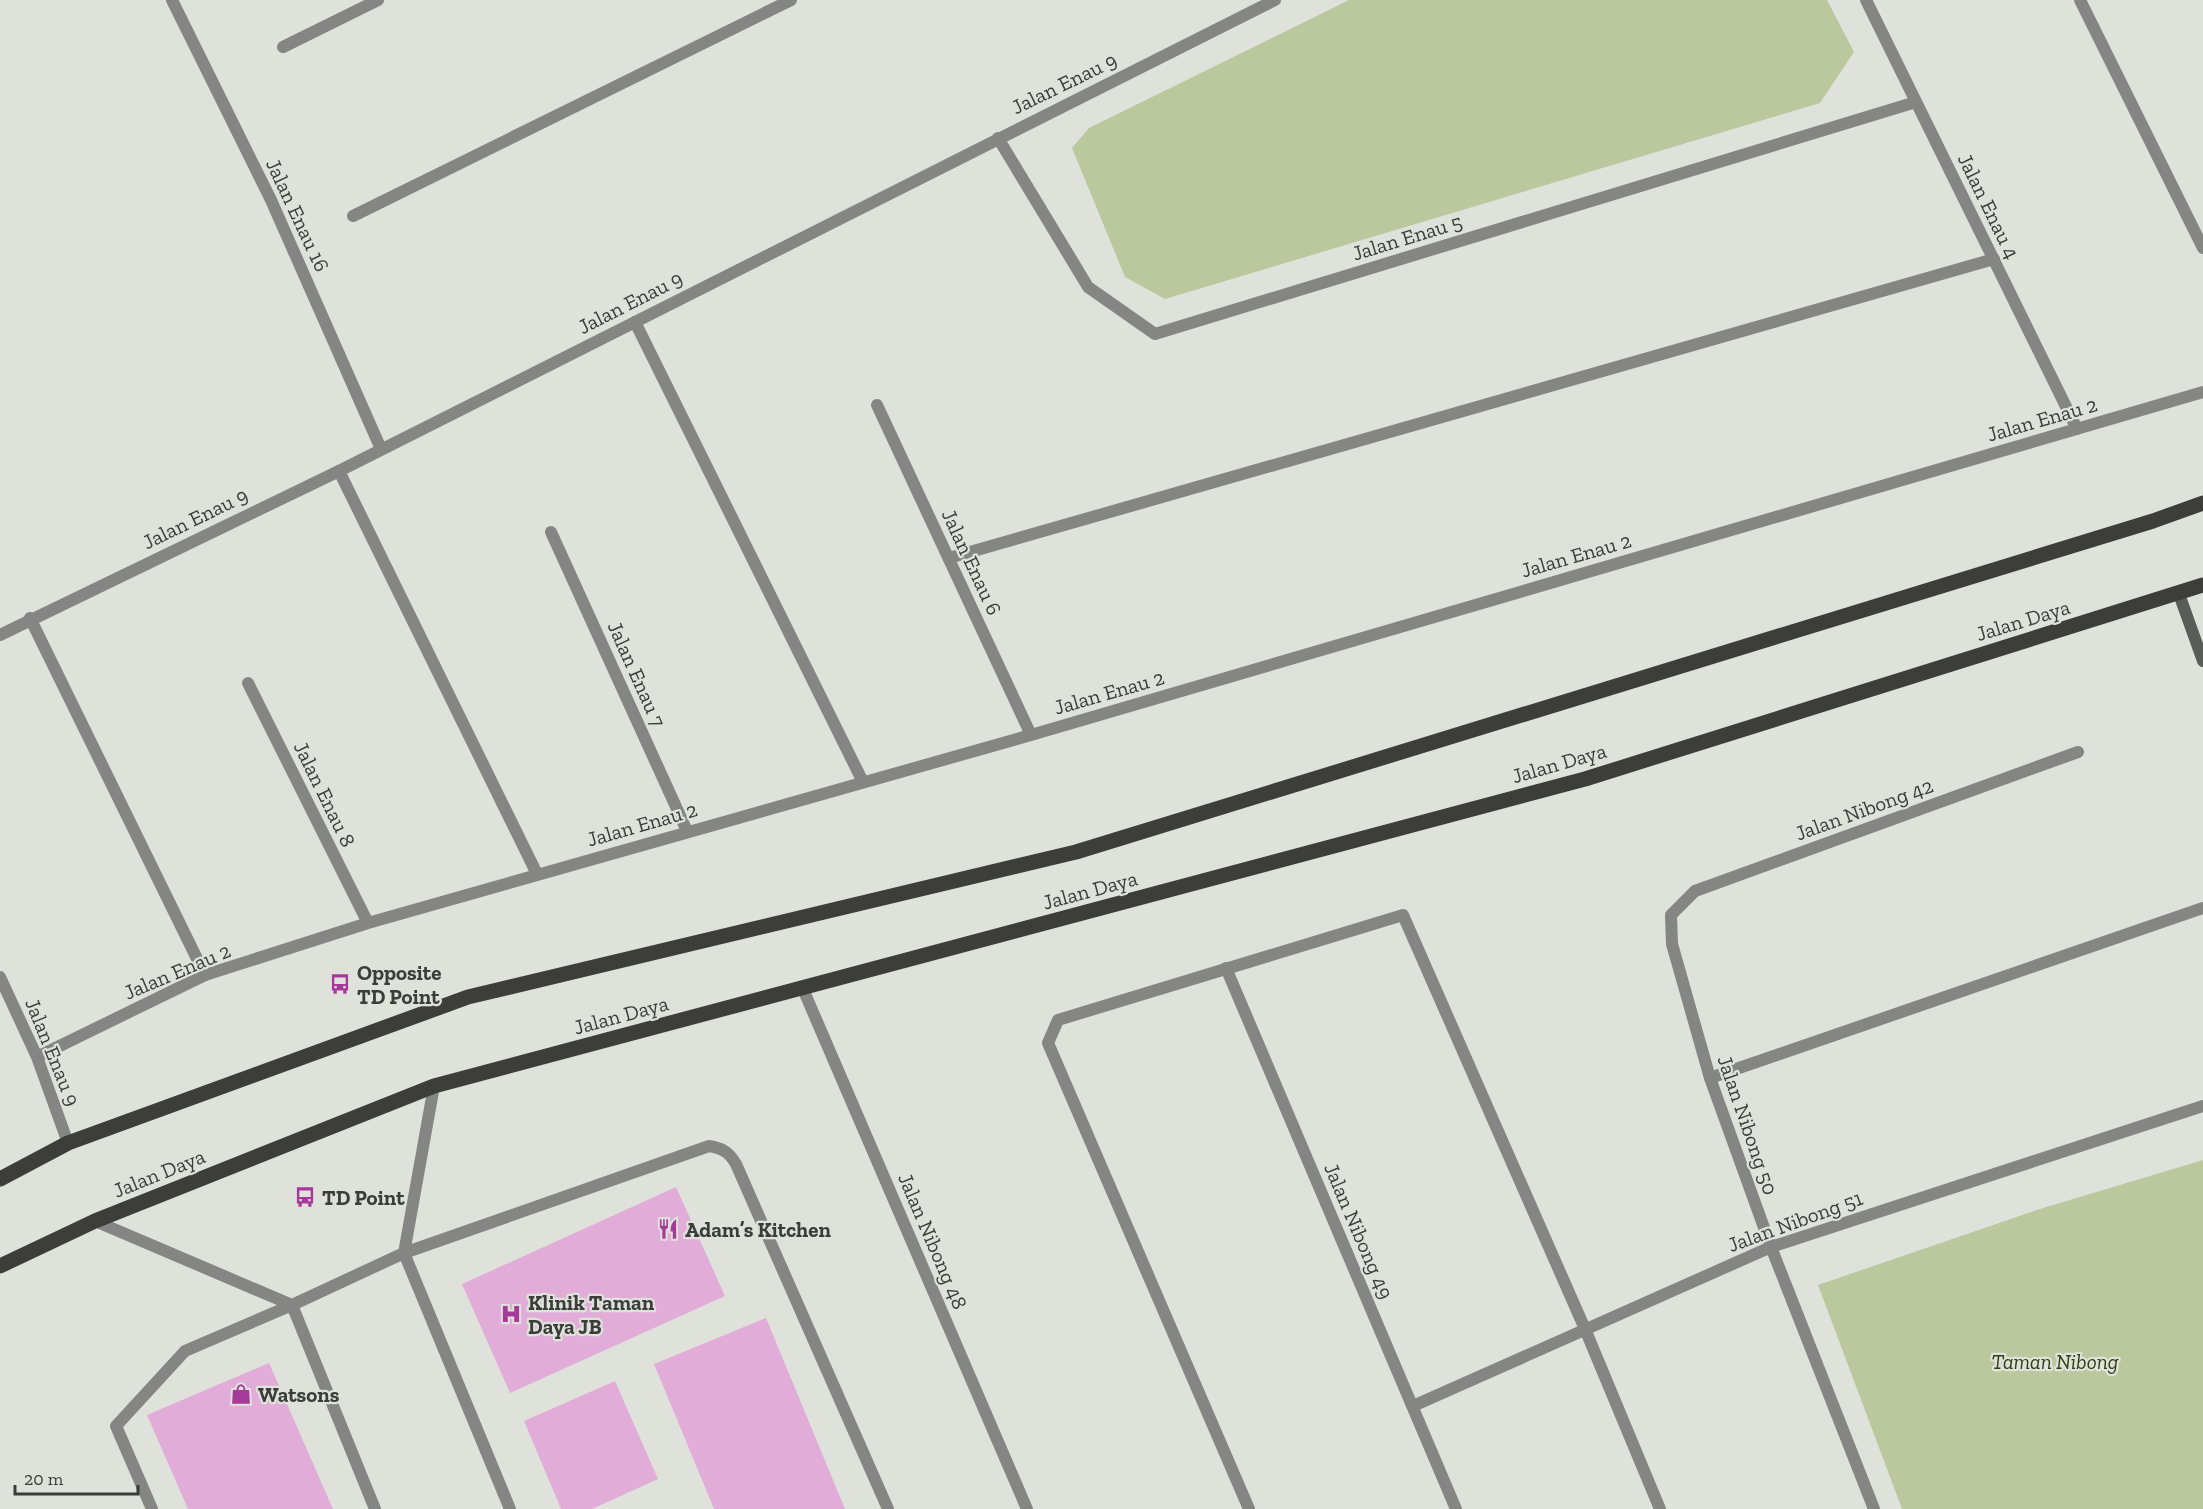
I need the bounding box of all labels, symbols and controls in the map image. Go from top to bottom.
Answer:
street label: Jalan Enau 9 [1007,47,1121,119]
street label: Jalan Enau 4 [1953,149,2025,263]
street label: Jalan Enau 16 [261,154,335,276]
street label: Jalan Enau 5 [1349,208,1465,266]
street label: Jalan Enau 9 [574,265,686,339]
street label: Jalan Enau 2 [1984,391,2100,447]
street label: Jalan Enau 9 [138,482,252,554]
street label: Jalan Enau 6 [937,505,1007,619]
street label: Jalan Enau 2 [1518,527,1634,583]
street label: Jalan Daya [1973,594,2073,646]
street label: Jalan Enau 7 [603,617,671,731]
street label: Jalan Enau 2 [1051,664,1167,720]
street label: Jalan Enau 8 [289,737,361,851]
street label: Jalan Daya [1509,738,1609,788]
street label: Jalan Nibong 42 [1792,772,1936,846]
street label: Jalan Enau 2 [584,796,700,852]
street label: Jalan Daya [1040,865,1140,915]
street label: Jalan Enau 2 [120,937,234,1005]
place label: Opposite TD Point [357,960,441,1009]
bus stop icon: Opposite TD Point [328,972,352,996]
street label: Jalan Daya [571,990,671,1040]
street label: Jalan Enau 9 [20,995,86,1109]
street label: Jalan Nibong 50 [1712,1052,1784,1198]
street label: Jalan Daya [109,1143,209,1203]
street label: Jalan Nibong 49 [1319,1159,1399,1303]
street label: Jalan Nibong 48 [893,1169,973,1313]
bus stop icon: TD Point [293,1185,317,1209]
place label: TD Point [322,1185,405,1210]
street label: Jalan Nibong 51 [1724,1185,1866,1257]
restaurant icon: Adam’s Kitchen [656,1217,680,1241]
place label: Adam’s Kitchen [685,1217,831,1242]
place label: Klinik Taman Daya JB [528,1290,655,1339]
hospital icon: Klinik Taman Daya JB [499,1302,523,1326]
park label: Taman Nibong [1991,1349,2119,1374]
shop icon: Watsons [229,1382,253,1406]
place label: Watsons [258,1382,340,1407]
scale bar [15,1458,138,1496]
text: 20 m [24,1468,64,1490]

